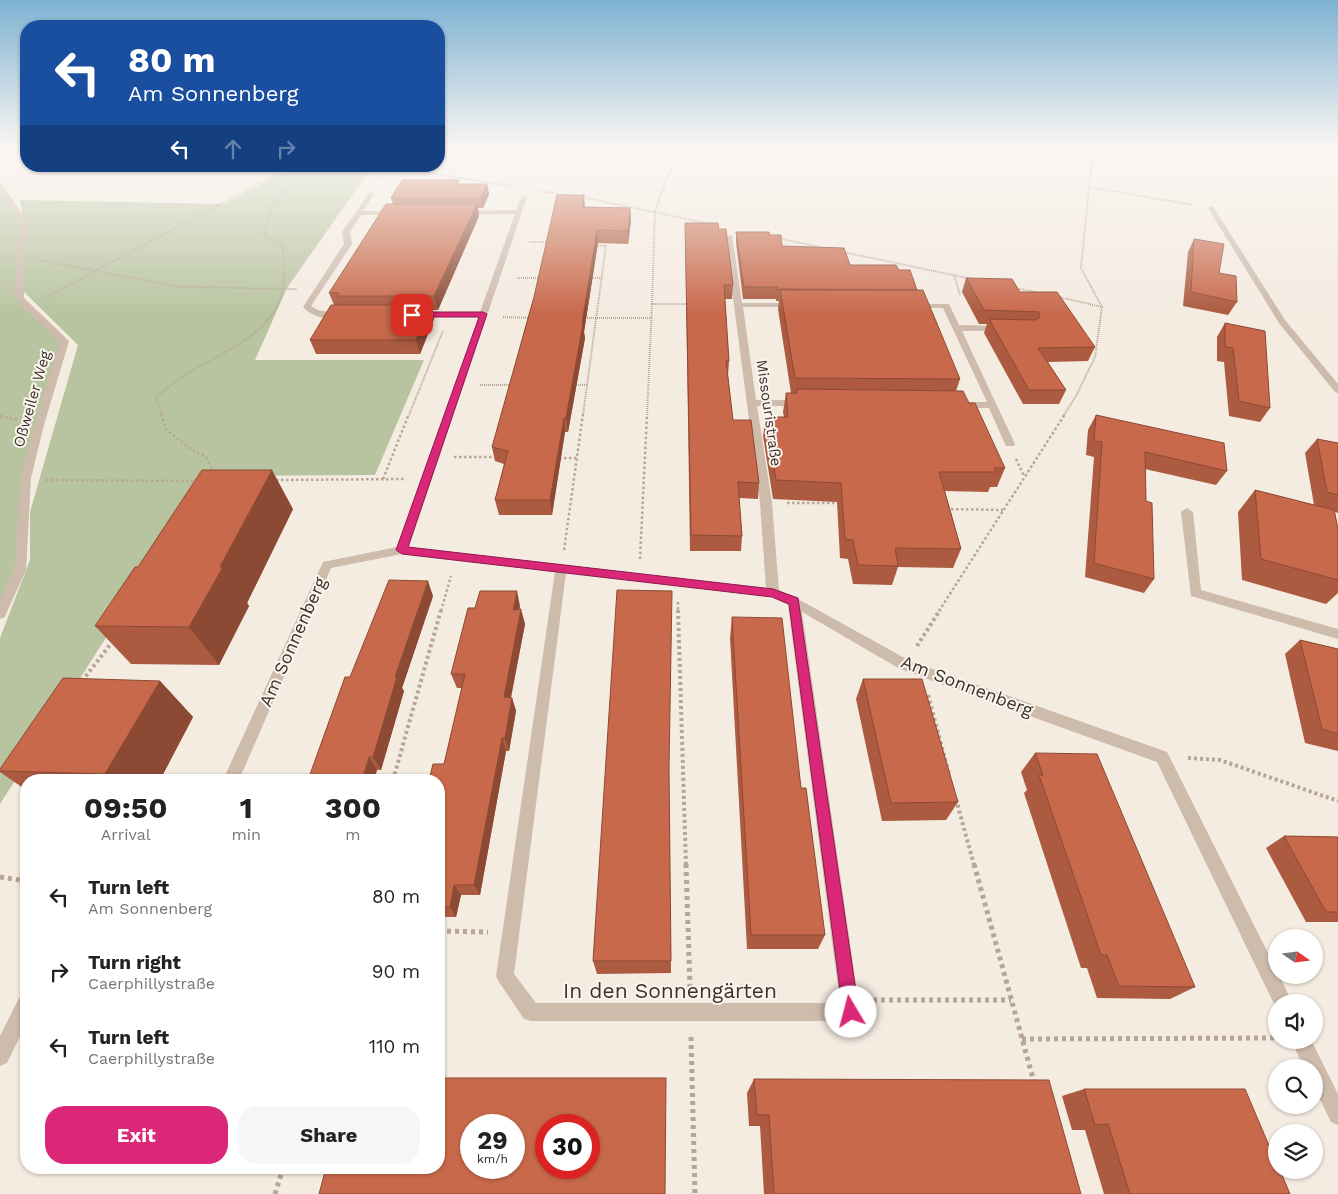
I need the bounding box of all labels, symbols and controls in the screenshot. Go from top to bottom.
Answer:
text: 80 m [128,39,215,81]
icon: left [45,40,110,105]
text: Am Sonnenberg [128,81,298,106]
icon: left [166,135,194,163]
icon: ahead [219,135,247,163]
icon: right [272,135,300,163]
pin [391,294,433,336]
icon: arrive [398,301,426,329]
street label: Oßweiler Weg [10,349,54,449]
street label: Missouristraße [753,359,785,467]
street label: Am Sonnenberg [255,573,331,710]
street label: Am Sonnenberg [898,651,1036,720]
text: 09:50 [84,790,168,825]
text: 1 [240,790,253,825]
text: 300 [325,790,381,825]
text: Arrival [101,825,151,844]
text: min [231,825,261,844]
text: m [345,825,361,844]
text: Turn left [88,876,169,899]
icon: left [45,883,73,911]
text: 80 m [372,885,420,908]
text: Am Sonnenberg [88,899,212,918]
north arrow [1268,929,1322,984]
map controls [1268,929,1323,1179]
text: Turn right [88,951,181,974]
icon: right [45,958,73,986]
text: 90 m [372,960,420,983]
text: Caerphillystraße [88,974,215,993]
street label: In den Sonnengärten [563,978,777,1003]
position arrow [824,985,876,1037]
button: sound [1268,994,1323,1049]
text: Turn left [88,1026,169,1049]
icon: left [45,1033,73,1061]
text: 110 m [369,1035,420,1058]
text: Caerphillystraße [88,1049,215,1068]
button: search [1268,1059,1323,1114]
button: Exit [45,1106,228,1164]
button: Share [238,1106,420,1164]
speed limit sign: 30 [535,1114,600,1179]
button: layers [1268,1124,1323,1179]
text: 29 [477,1126,508,1155]
text: km/h [477,1152,508,1166]

